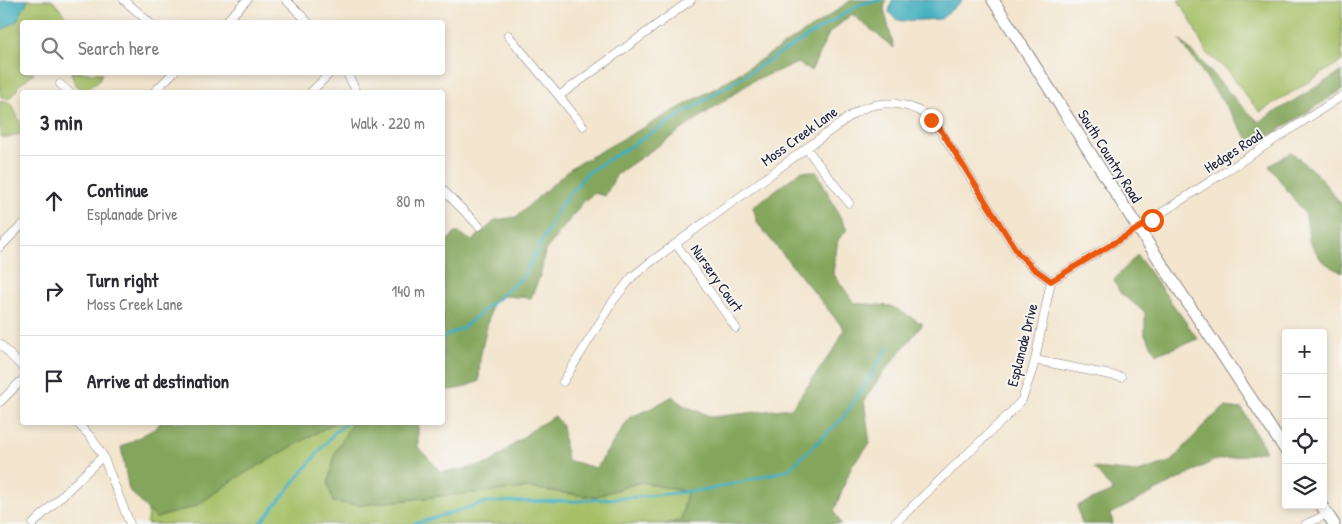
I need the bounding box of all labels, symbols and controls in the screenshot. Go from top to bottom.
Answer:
search box [20,20,445,75]
icon: search [38,34,66,62]
text: Search here [78,35,159,61]
street label: Moss Creek Lane [757,101,842,171]
street label: South Country Road [1073,105,1147,207]
text: 3 min [40,108,83,137]
route end [920,109,943,132]
text: Walk · 220 m [351,112,425,134]
street label: Hedges Road [1200,124,1266,178]
text: Continue [87,177,148,203]
icon: ahead [40,187,68,215]
text: 80 m [396,190,425,212]
text: Esplanade Drive [87,203,178,225]
route start [1141,209,1164,232]
street label: Nursery Court [686,240,749,317]
text: Turn right [87,267,158,293]
icon: right [40,277,68,305]
text: 140 m [391,280,425,302]
text: Moss Creek Lane [87,293,183,315]
street label: Esplanade Drive [1002,301,1042,389]
map controls [1282,329,1327,509]
button: + [1282,329,1327,374]
icon: arrive [40,367,68,395]
text: Arrive at destination [87,368,229,394]
button: − [1282,374,1327,419]
button: locate [1282,419,1327,464]
button: layers [1282,464,1327,509]

